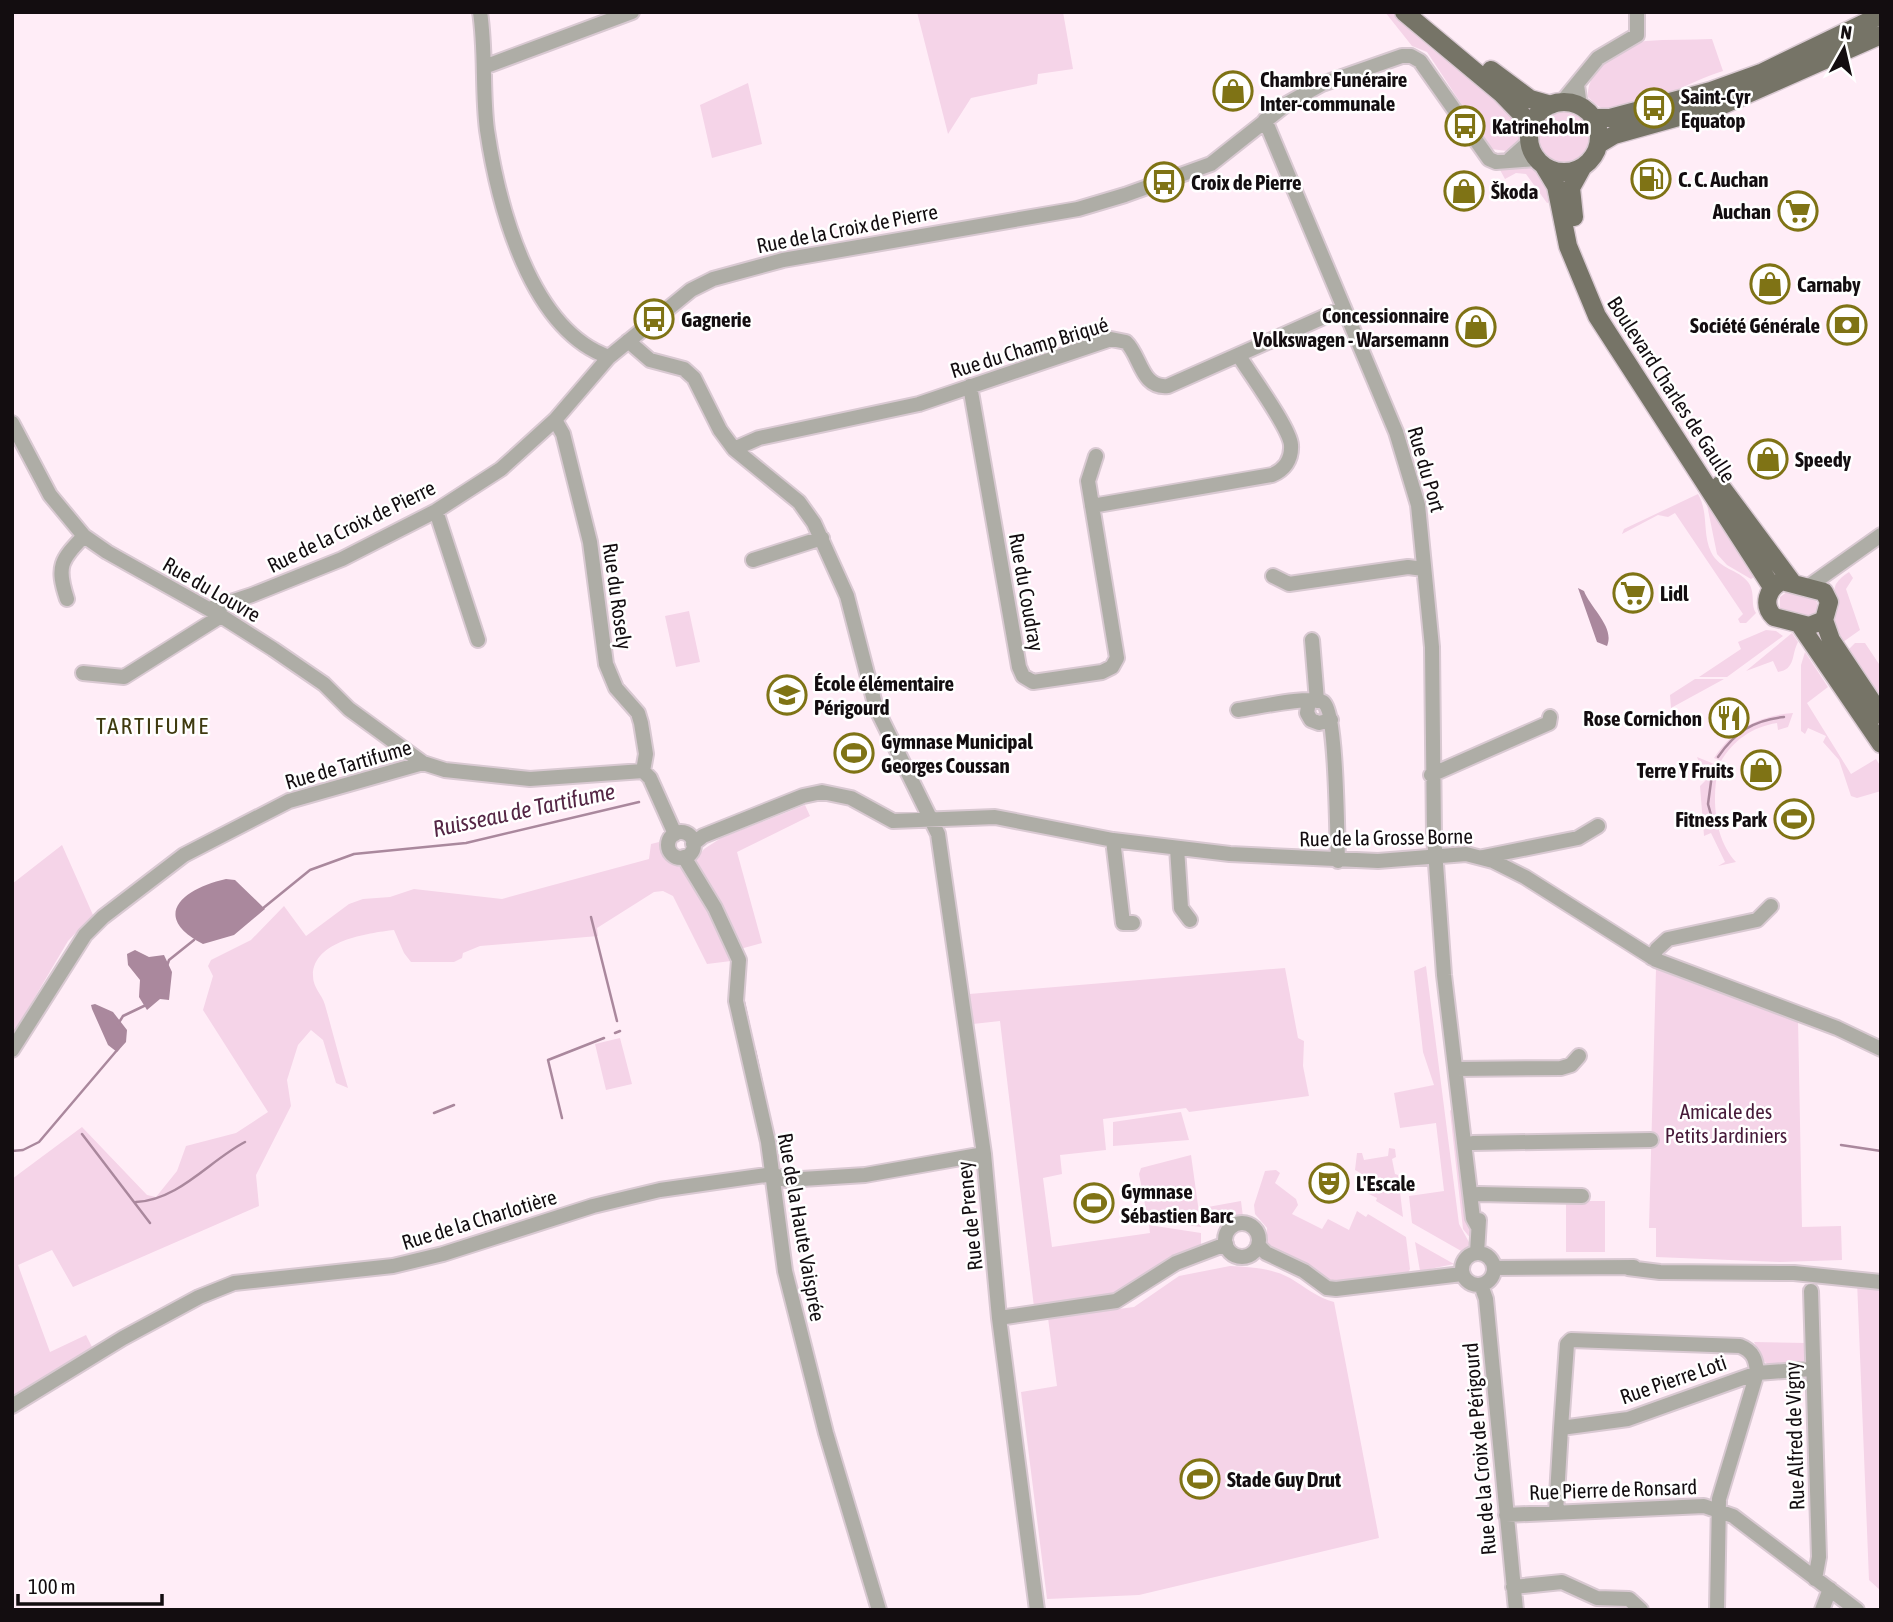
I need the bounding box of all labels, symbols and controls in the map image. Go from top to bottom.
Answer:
north arrow [1809,14,1879,84]
text: N [1839,20,1853,44]
place label: Chambre Funéraire Inter-communale [1260,67,1407,115]
shop icon: Chambre Funéraire Inter-communale [1212,70,1254,112]
place label: Saint-Cyr Equatop [1681,84,1751,132]
bus stop icon: Saint-Cyr Equatop [1633,87,1675,129]
bus stop icon: Katrineholm [1444,105,1486,147]
place label: Katrineholm [1492,114,1589,138]
fuel station icon: C. C. Auchan [1630,158,1672,200]
bus stop icon: Croix de Pierre [1143,161,1185,203]
place label: C. C. Auchan [1678,167,1768,191]
place label: Croix de Pierre [1191,170,1301,194]
shop icon: Škoda [1443,170,1485,212]
place label: Škoda [1491,179,1538,203]
supermarket icon: Auchan [1777,190,1819,232]
street label: Rue de la Croix de Pierre [754,199,940,257]
place label: Auchan [1712,199,1771,223]
shop icon: Carnaby [1749,263,1791,305]
place label: Carnaby [1797,272,1861,296]
street label: Boulevard Charles de Gaulle [1603,292,1741,486]
bus stop icon: Gagnerie [633,298,675,340]
place label: Concessionnaire Volkswagen - Warsemann [1252,303,1449,351]
bank icon: Société Générale [1826,304,1868,346]
shop icon: Concessionnaire Volkswagen - Warsemann [1455,306,1497,348]
place label: Gagnerie [681,307,751,331]
street label: Rue du Champ Briqué [947,312,1111,382]
place label: Société Générale [1690,313,1820,337]
street label: Rue du Port [1403,423,1451,515]
shop icon: Speedy [1747,438,1789,480]
place label: Speedy [1795,447,1852,471]
street label: Rue de la Croix de Pierre [263,475,439,577]
street label: Rue du Coudray [1005,531,1049,653]
street label: Rue du Rosely [599,541,637,651]
street label: Rue du Louvre [159,551,265,627]
supermarket icon: Lidl [1612,572,1654,614]
place label: Lidl [1660,581,1689,605]
place label: École élémentaire Périgourd [814,671,954,719]
school or university icon: École élémentaire Périgourd [766,674,808,716]
restaurant icon: Rose Cornichon [1708,697,1750,739]
place label: Rose Cornichon [1583,706,1702,730]
district label: TARTIFUME [96,713,210,739]
place label: Gymnase Municipal Georges Coussan [881,729,1033,777]
sports icon: Gymnase Municipal Georges Coussan [833,732,875,774]
street label: Rue de Tartifume [282,734,414,794]
shop icon: Terre Y Fruits [1740,749,1782,791]
place label: Terre Y Fruits [1637,758,1735,782]
water label: Ruisseau de Tartifume [430,778,618,842]
sports icon: Fitness Park [1773,798,1815,840]
place label: Fitness Park [1675,807,1768,831]
street label: Rue de la Grosse Borne [1299,823,1473,851]
park label: Amicale des Petits Jardiniers [1665,1099,1787,1147]
street label: Rue de la Haute Vaisprée [774,1131,830,1323]
street label: Rue de Preney [951,1160,987,1272]
theatre icon: L'Escale [1308,1162,1350,1204]
place label: L'Escale [1356,1171,1415,1195]
place label: Gymnase Sébastien Barc [1121,1179,1234,1227]
sports icon: Gymnase Sébastien Barc [1073,1182,1115,1224]
street label: Rue de la Charlotière [399,1184,559,1254]
street label: Rue de la Croix de Périgourd [1458,1342,1500,1556]
street label: Rue Pierre Loti [1617,1350,1729,1408]
street label: Rue Alfred de Vigny [1779,1361,1809,1511]
sports icon: Stade Guy Drut [1179,1458,1221,1500]
place label: Stade Guy Drut [1227,1467,1341,1491]
street label: Rue Pierre de Ronsard [1528,1474,1698,1504]
scale bar [18,1562,161,1606]
text: 100 m [28,1574,76,1598]

